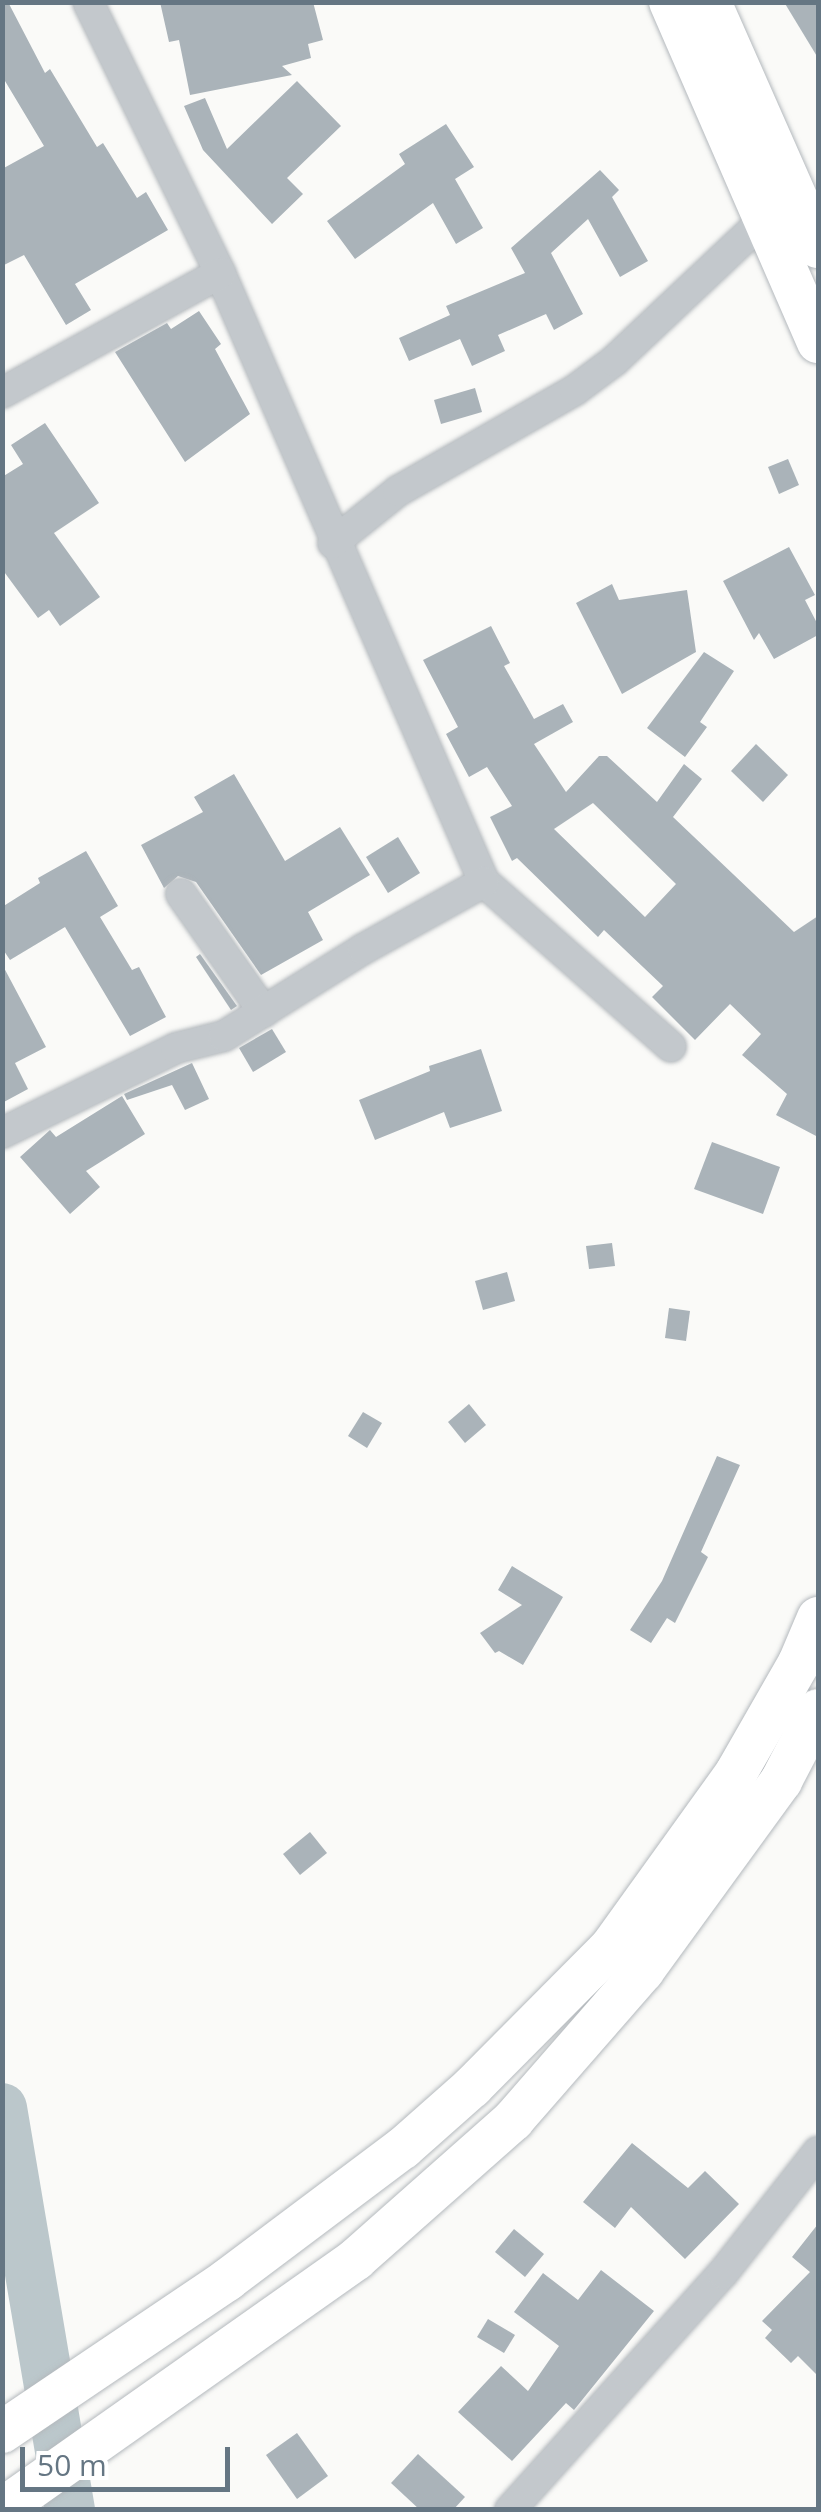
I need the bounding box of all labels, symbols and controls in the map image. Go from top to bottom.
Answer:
scale bar [25,2427,235,2489]
text: 50 m [37,2444,107,2485]

